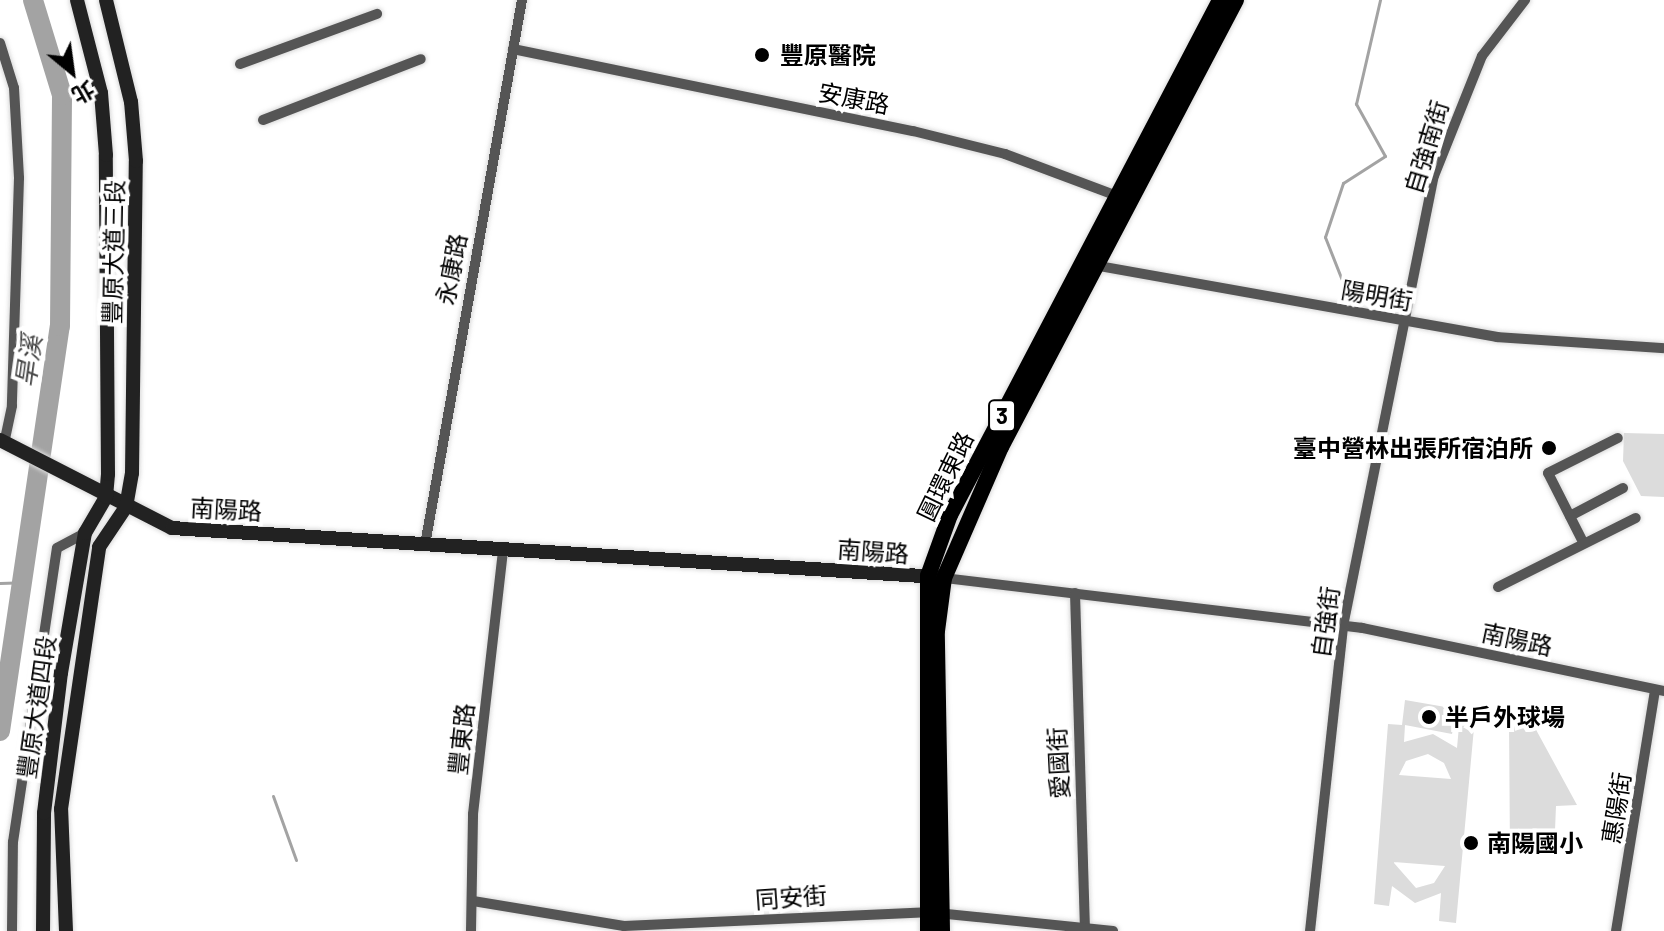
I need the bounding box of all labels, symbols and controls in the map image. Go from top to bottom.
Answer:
north arrow [32,32,112,112]
place label: 豐原醫院 [780,41,876,69]
marker: 豐原醫院 [751,44,773,66]
text: 北 [68,76,100,110]
street label: 安康路 [816,77,892,119]
street label: 自強南街 [1398,97,1454,197]
street label: 豐原大道三段 [97,180,129,324]
street label: 永康路 [430,231,472,307]
street label: 陽明街 [1339,275,1415,315]
water label: 旱溪 [9,333,47,389]
road number: 3 [988,398,1016,434]
street label: 圓環東路 [911,427,979,525]
place label: 臺中營林出張所宿泊所 [1293,434,1533,462]
marker: 臺中營林出張所宿泊所 [1540,439,1558,457]
street label: 南陽路 [189,493,263,525]
street label: 南陽路 [836,534,910,568]
street label: 自強街 [1306,584,1344,660]
street label: 南陽路 [1479,617,1555,661]
street label: 豐原大道四段 [12,634,60,780]
street label: 豐東路 [443,702,479,776]
place label: 半戶外球場 [1445,703,1565,731]
marker: 半戶外球場 [1420,708,1438,726]
street label: 愛國街 [1042,726,1074,800]
street label: 惠陽街 [1596,770,1636,846]
place label: 南陽國小 [1487,829,1583,857]
marker: 南陽國小 [1462,834,1480,852]
street label: 同安街 [754,880,828,914]

